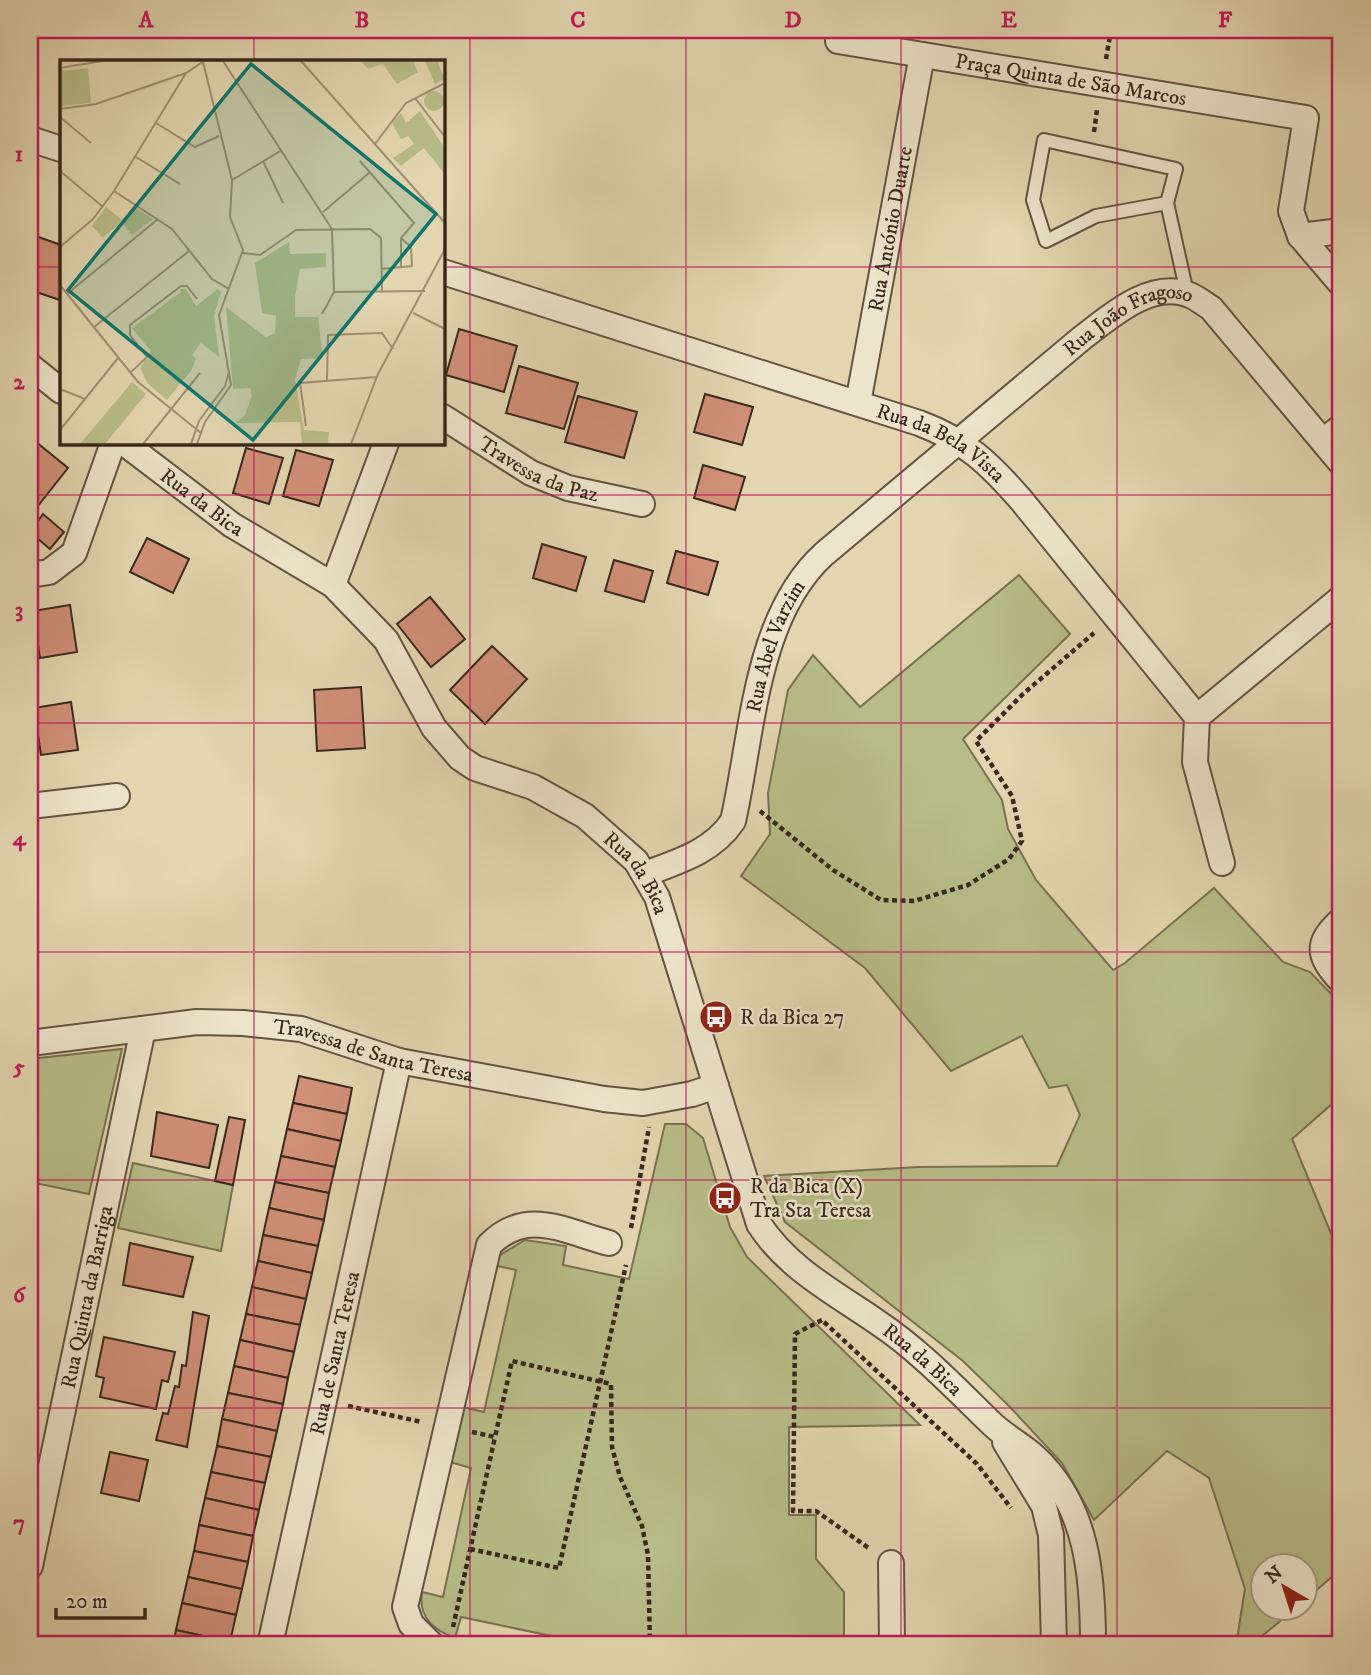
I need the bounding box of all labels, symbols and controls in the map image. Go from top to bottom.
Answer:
text: A [138,6,155,35]
text: B [355,6,369,35]
text: C [570,6,586,35]
text: D [784,6,802,35]
text: E [1001,6,1017,35]
text: F [1218,6,1233,35]
street label: Praça Quinta de São Marcos [953,48,1188,112]
inset map [60,60,444,444]
text: 1 [15,140,23,169]
street label: Rua António Duarte [863,144,919,314]
street label: Rua João Fragoso [1058,279,1196,362]
text: 2 [13,368,25,397]
street label: Rua da Bela Vista [873,398,1011,489]
street label: Travessa da Paz [473,431,601,508]
street label: Rua da Bica [155,463,248,543]
street label: Rua Abel Varzim [741,575,812,715]
text: 3 [15,596,23,625]
text: 4 [12,824,27,853]
street label: Rua da Bica [597,826,674,918]
bus stop icon: R da Bica 27 [697,998,735,1036]
place label: R da Bica 27 [740,1005,844,1031]
street label: Travessa de Santa Teresa [272,1014,475,1088]
text: 5 [12,1053,25,1082]
place label: R da Bica (X) Tra Sta Teresa [750,1174,871,1224]
bus stop icon: R da Bica (X) Tra Sta Teresa [706,1179,744,1217]
street label: Rua Quinta da Barriga [56,1203,120,1391]
street label: Rua de Santa Teresa [305,1269,366,1438]
text: 6 [13,1281,27,1310]
street label: Rua da Bica [877,1318,968,1402]
text: 7 [13,1509,25,1538]
north arrow [1248,1552,1318,1622]
text: N [1261,1561,1288,1589]
scale bar [56,1577,145,1621]
text: 20 m [66,1589,108,1615]

